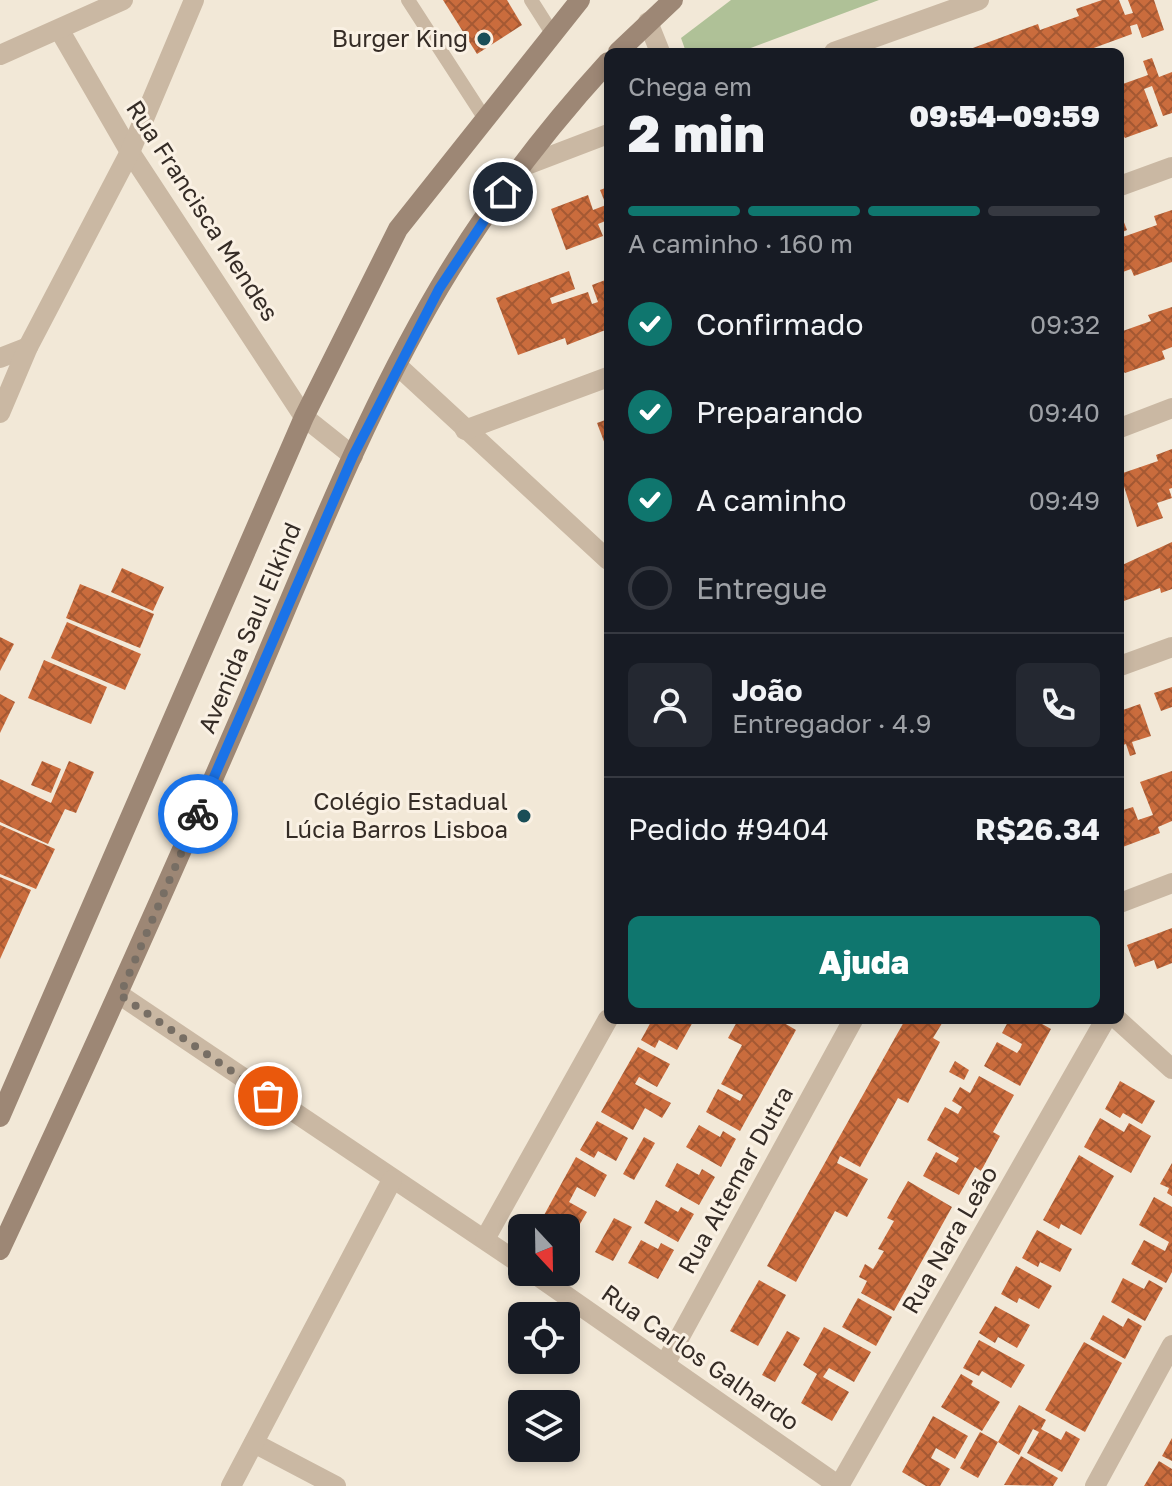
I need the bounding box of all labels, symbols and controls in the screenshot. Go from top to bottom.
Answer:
place label: Burger King [332,23,468,52]
marker: Burger King [475,30,493,48]
text: Chega em [628,71,752,102]
street label: Rua Francisca Mendes [121,94,285,326]
text: 09:54–09:59 [909,98,1100,134]
text: 2 min [628,101,765,163]
pin [469,158,537,226]
icon: home [481,170,525,214]
text: A caminho · 160 m [628,228,853,259]
icon: check [628,302,672,346]
text: Confirmado [696,306,864,342]
text: 09:32 [1030,309,1100,340]
icon: check [628,390,672,434]
text: Preparando [696,394,863,430]
text: 09:40 [1028,397,1100,428]
icon: check [628,478,672,522]
text: A caminho [696,482,846,518]
text: 09:49 [1029,485,1100,516]
street label: Avenida Saul Elkind [191,518,306,737]
text: Entregue [696,570,827,606]
button: person [628,663,712,747]
button: phone [1016,663,1100,747]
text: João [732,672,803,708]
text: Entregador · 4.9 [732,708,932,739]
courier [158,774,238,854]
place label: Colégio Estadual Lúcia Barros Lisboa [284,786,508,843]
icon: bike [176,792,220,836]
marker: Colégio Estadual Lúcia Barros Lisboa [515,807,533,825]
text: Pedido #9404 [628,811,829,847]
text: R$26.34 [975,811,1100,847]
button: Ajuda [628,916,1100,1008]
pin [234,1062,302,1130]
icon: bag [246,1074,290,1118]
street label: Rua Altemar Dutra [671,1080,798,1278]
street label: Rua Nara Leão [895,1160,1003,1318]
north arrow [508,1214,580,1286]
map controls [508,1214,580,1462]
street label: Rua Carlos Galhardo [597,1278,805,1436]
button: locate [508,1302,580,1374]
button: layers [508,1390,580,1462]

